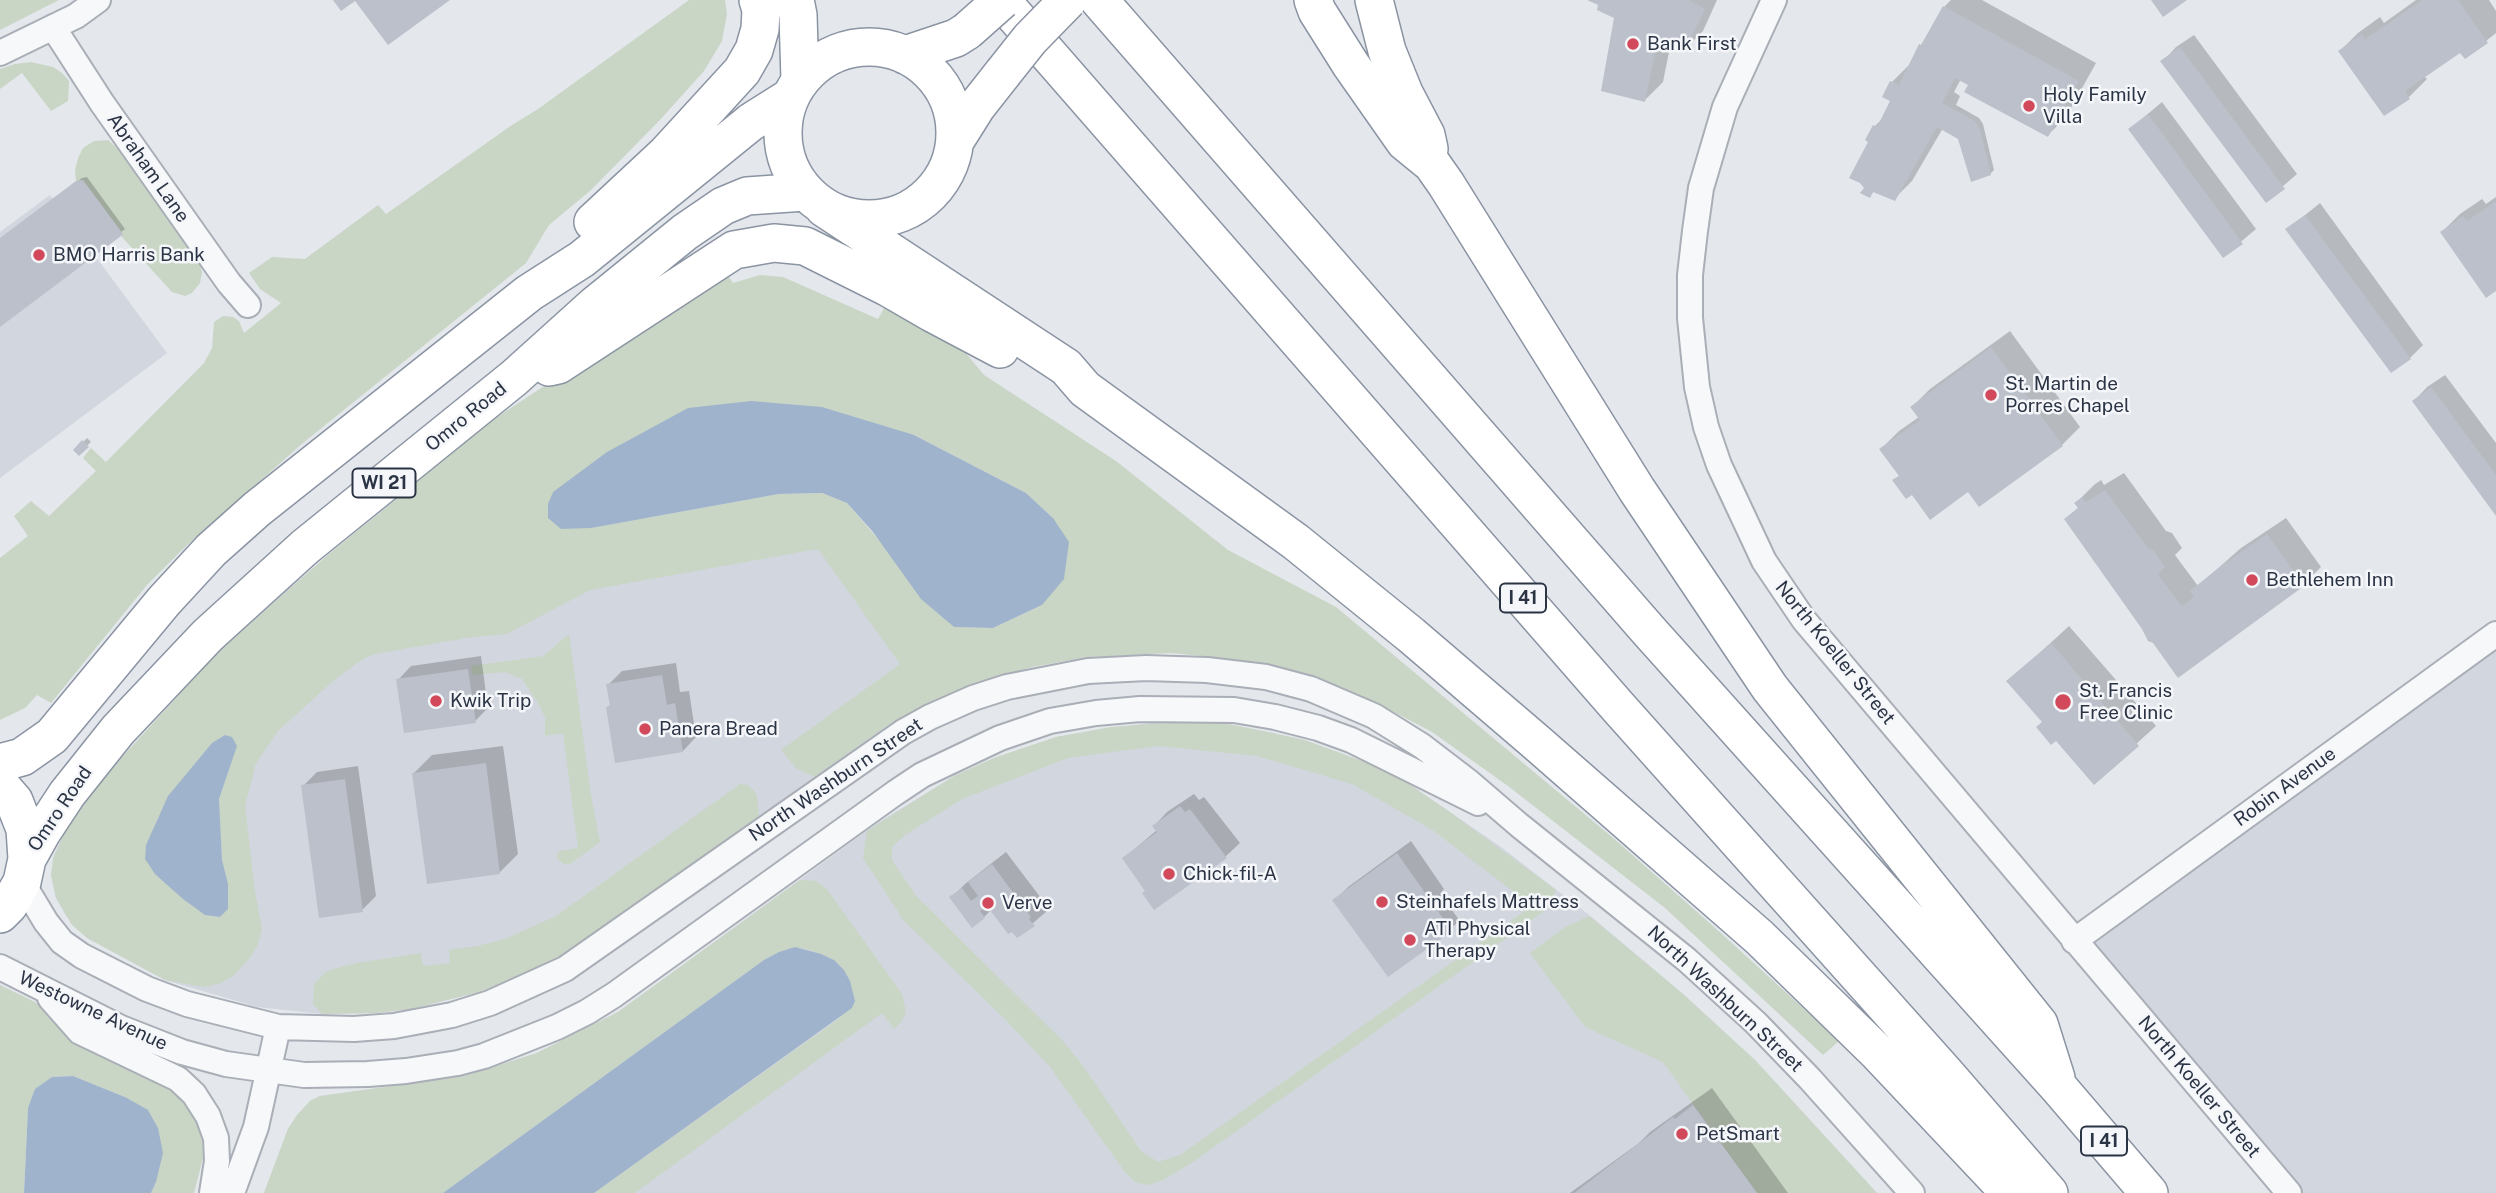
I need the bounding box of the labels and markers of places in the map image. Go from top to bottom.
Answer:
place label: Bank First [1647,33,1737,55]
marker: Bank First [1625,36,1641,52]
place label: Holy Family Villa [2043,84,2147,128]
marker: Holy Family Villa [2021,98,2037,114]
place label: BMO Harris Bank [53,244,205,266]
marker: BMO Harris Bank [31,247,47,263]
place label: St. Martin de Porres Chapel [2005,373,2130,417]
marker: St. Martin de Porres Chapel [1983,387,1999,403]
place label: Bethlehem Inn [2266,569,2394,591]
marker: Bethlehem Inn [2244,572,2260,588]
place label: St. Francis Free Clinic [2079,680,2173,724]
place label: Kwik Trip [450,690,531,712]
marker: St. Francis Free Clinic [2053,692,2073,712]
marker: Kwik Trip [428,693,444,709]
place label: Panera Bread [659,718,778,740]
marker: Panera Bread [637,721,653,737]
place label: Chick-fil-A [1183,863,1277,885]
marker: Chick-fil-A [1161,866,1177,882]
place label: Steinhafels Mattress [1396,891,1579,913]
place label: Verve [1002,892,1053,914]
marker: Steinhafels Mattress [1374,894,1390,910]
marker: Verve [980,895,996,911]
place label: ATI Physical Therapy [1424,918,1531,962]
marker: ATI Physical Therapy [1402,932,1418,948]
place label: PetSmart [1696,1123,1780,1145]
marker: PetSmart [1674,1126,1690,1142]

